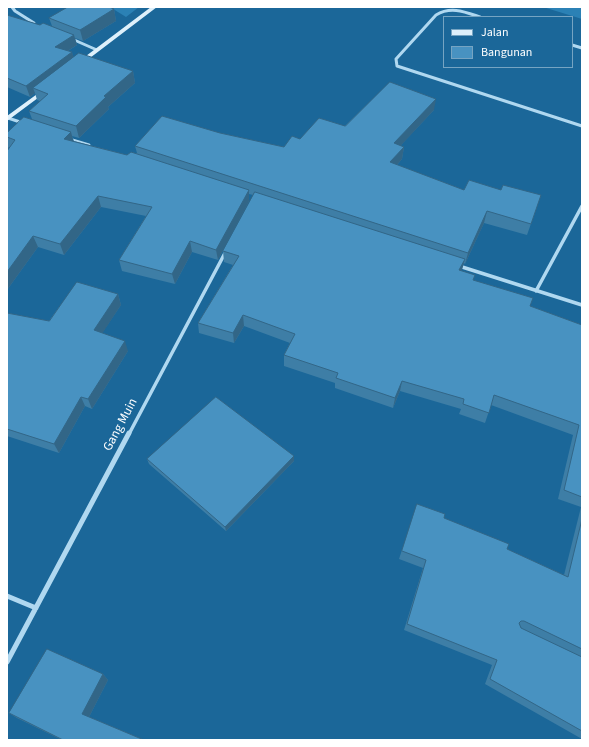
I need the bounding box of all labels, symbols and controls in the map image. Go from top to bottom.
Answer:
legend [443,16,573,68]
text: Jalan [481,24,508,41]
text: Bangunan [481,44,532,61]
street label: Gang Muin [101,396,141,454]

